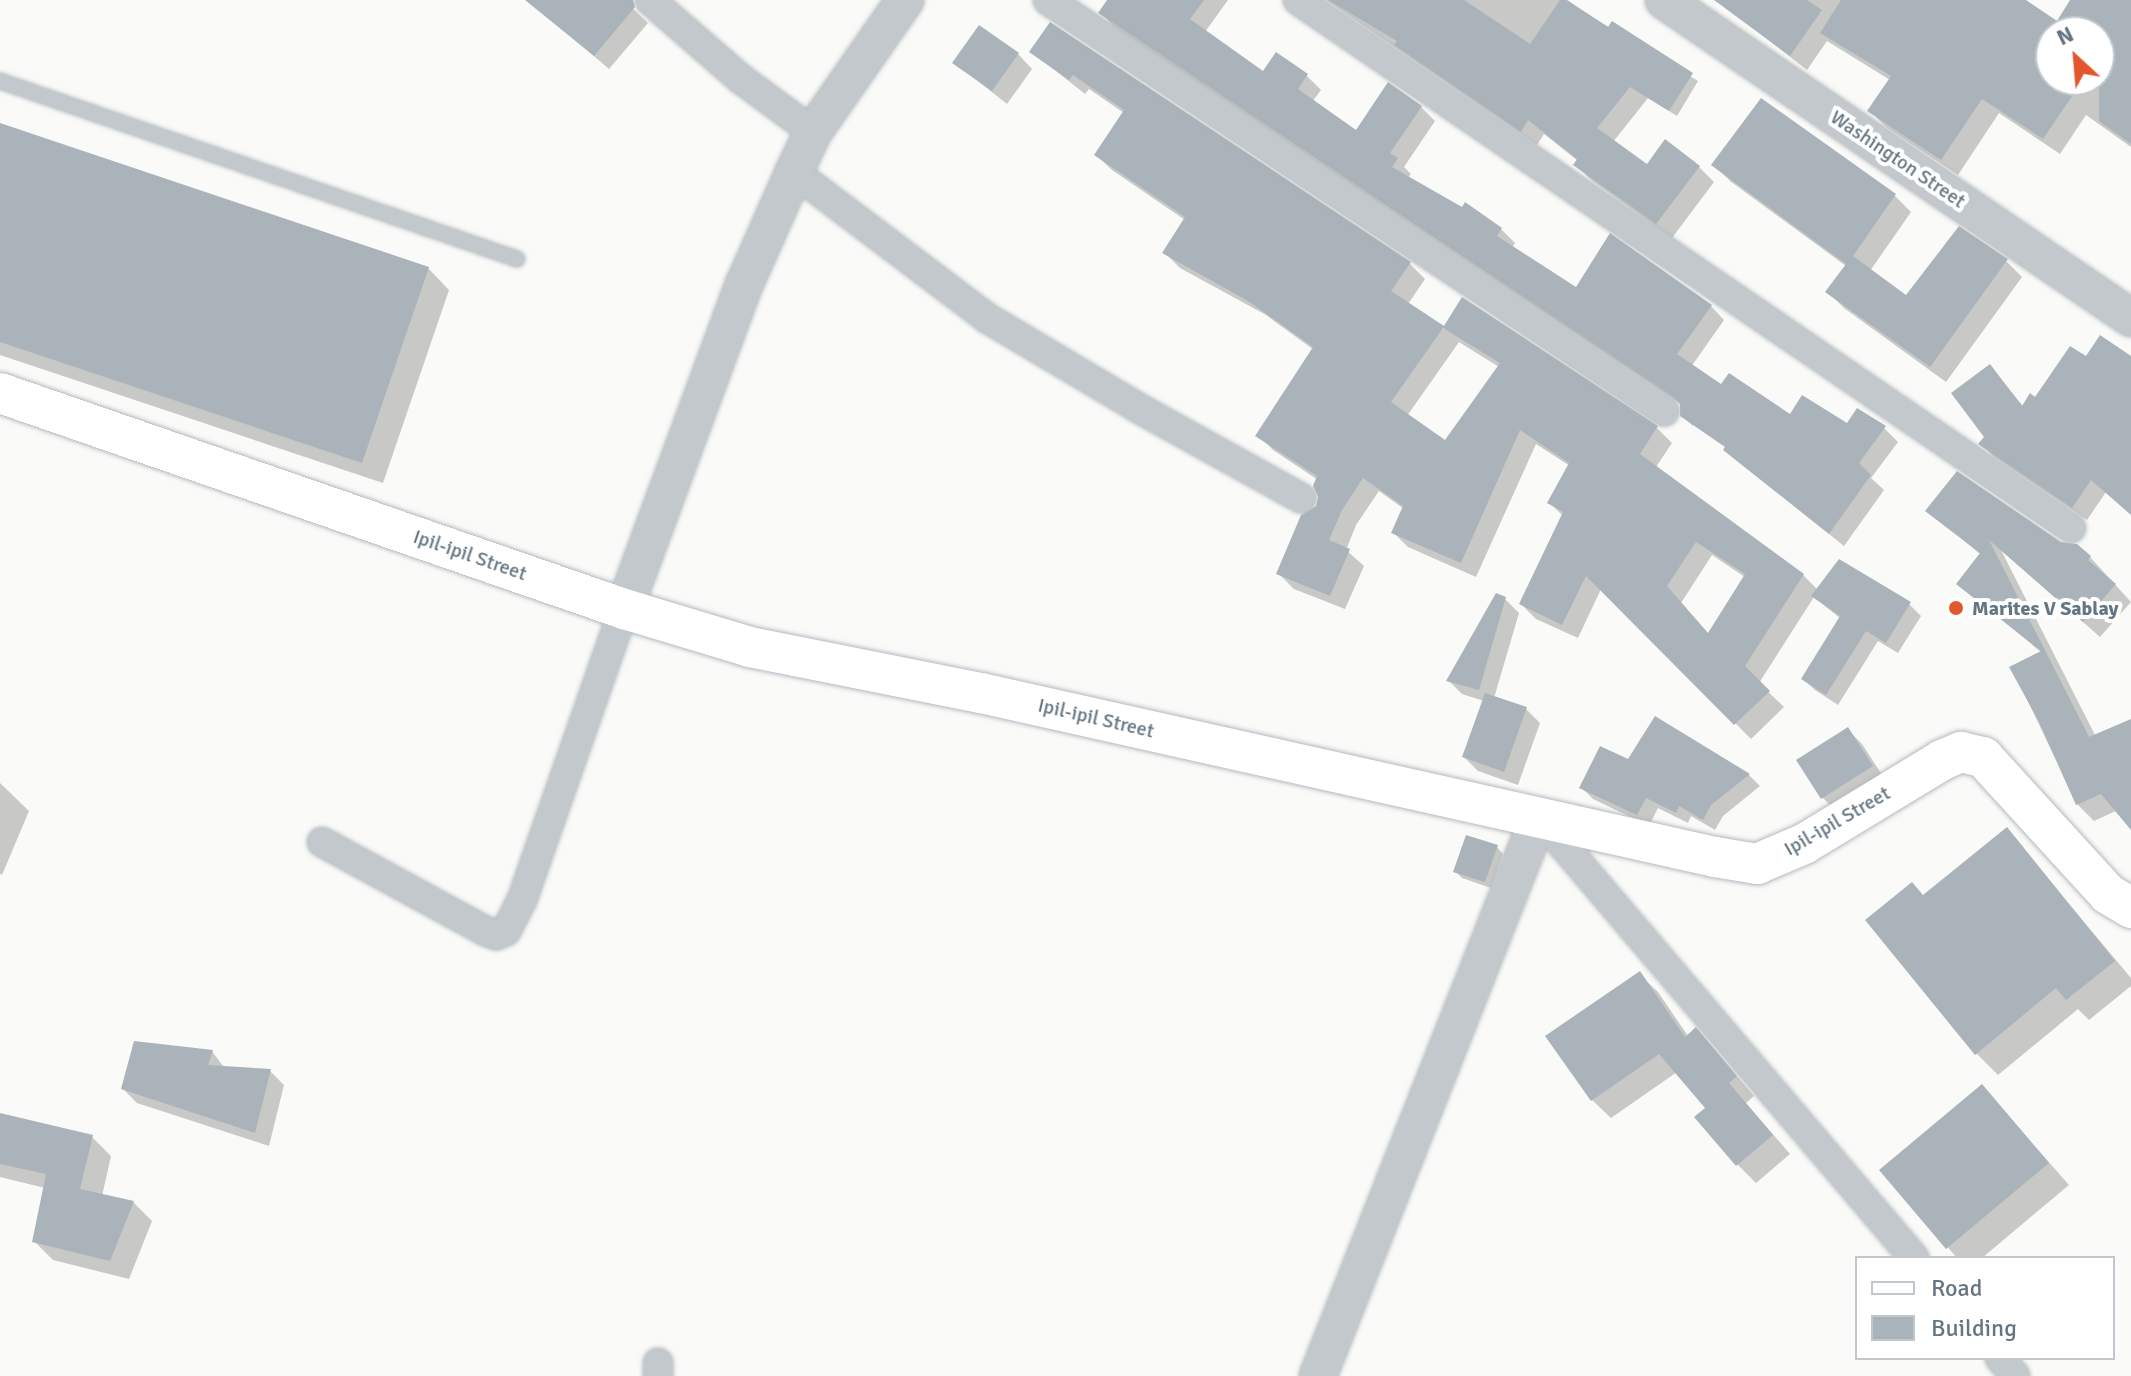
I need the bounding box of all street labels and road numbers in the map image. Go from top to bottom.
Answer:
street label: Washington Street [1826,105,1970,213]
street label: Ipil-ipil Street [410,524,530,586]
street label: Ipil-ipil Street [1036,693,1156,743]
street label: Ipil-ipil Street [1780,781,1894,861]

